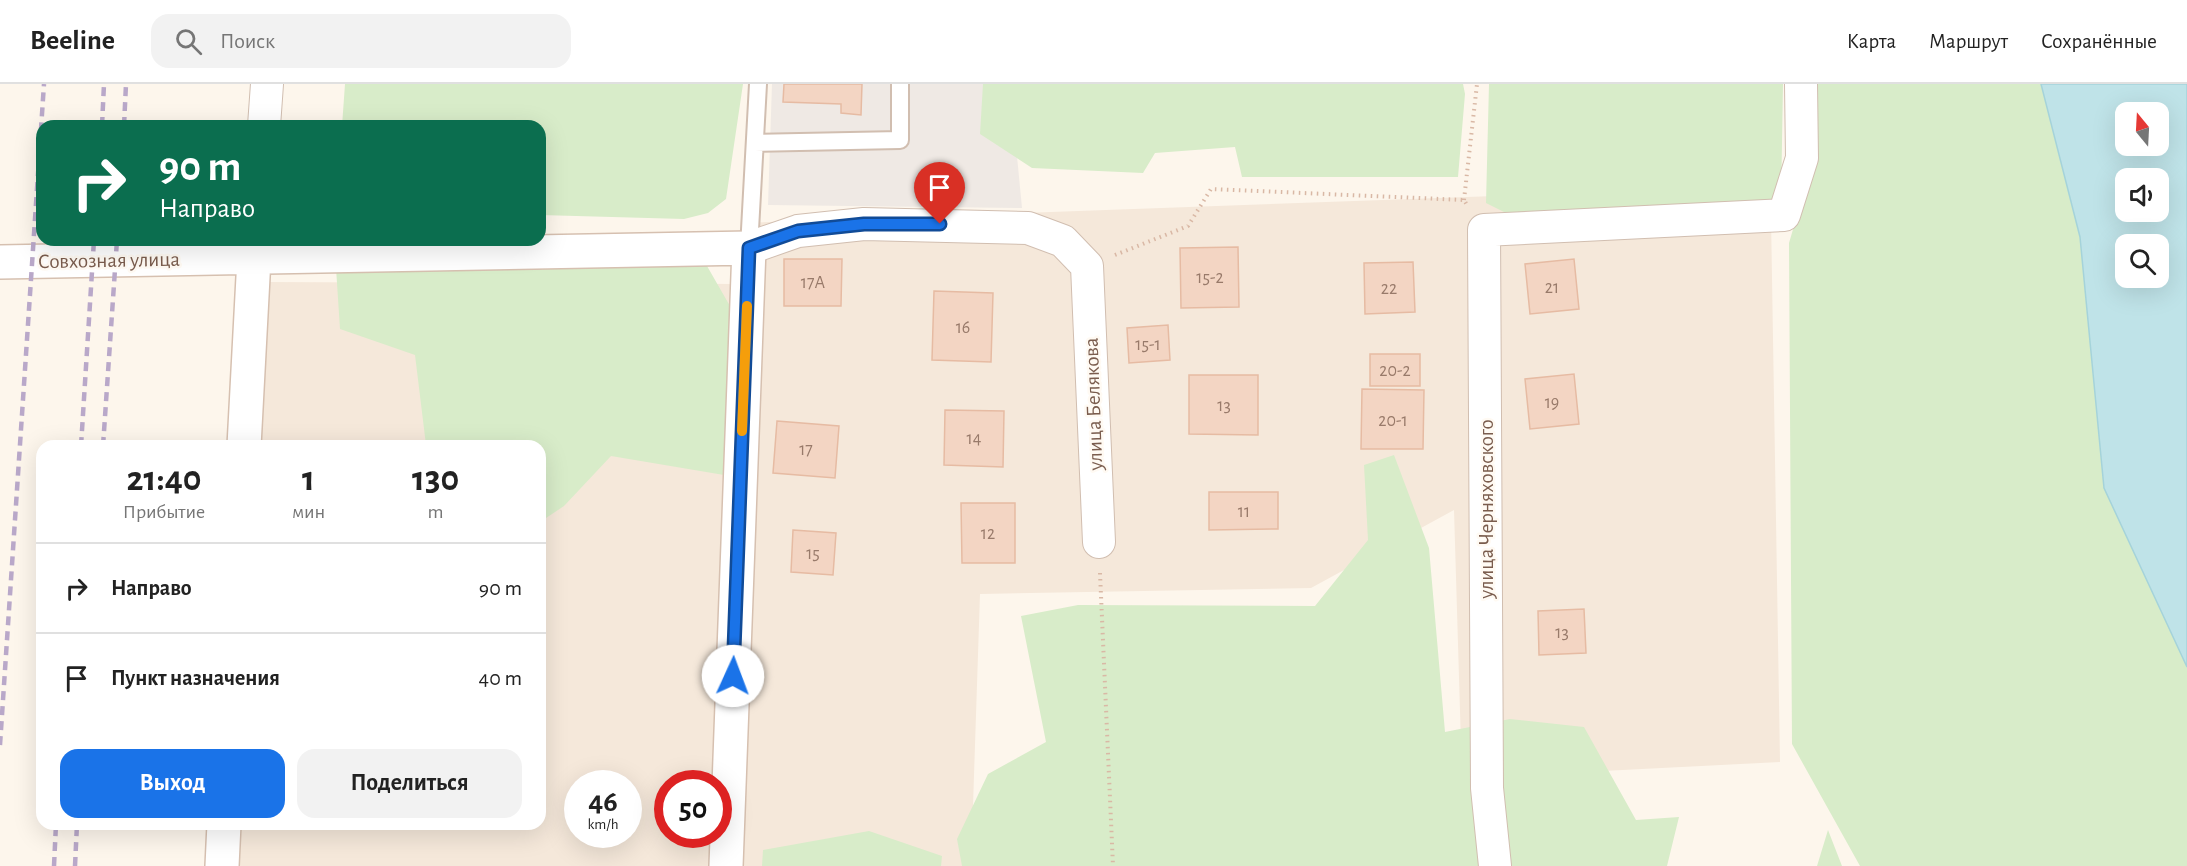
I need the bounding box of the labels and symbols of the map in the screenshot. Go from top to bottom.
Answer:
north arrow [2115,102,2169,156]
pin [914,162,965,224]
street label: Совхозная улица [38,249,181,272]
house number: 15-2 [1196,269,1224,287]
house number: 17А [801,274,826,292]
house number: 21 [1545,279,1559,297]
house number: 22 [1381,280,1397,298]
house number: 16 [956,319,970,337]
house number: 15-1 [1135,336,1161,354]
street label: улица Белякова [1081,337,1106,472]
house number: 20-2 [1379,362,1411,380]
house number: 19 [1545,394,1559,412]
house number: 13 [1217,397,1231,415]
house number: 20-1 [1378,412,1408,430]
street label: улица Черняховского [1476,419,1497,600]
house number: 14 [967,430,982,448]
house number: 17 [799,441,813,459]
house number: 11 [1238,503,1250,521]
house number: 12 [981,525,995,543]
house number: 15 [806,545,820,563]
house number: 13 [1555,624,1569,642]
position arrow [701,644,765,708]
speed limit sign: 50 [654,770,732,848]

